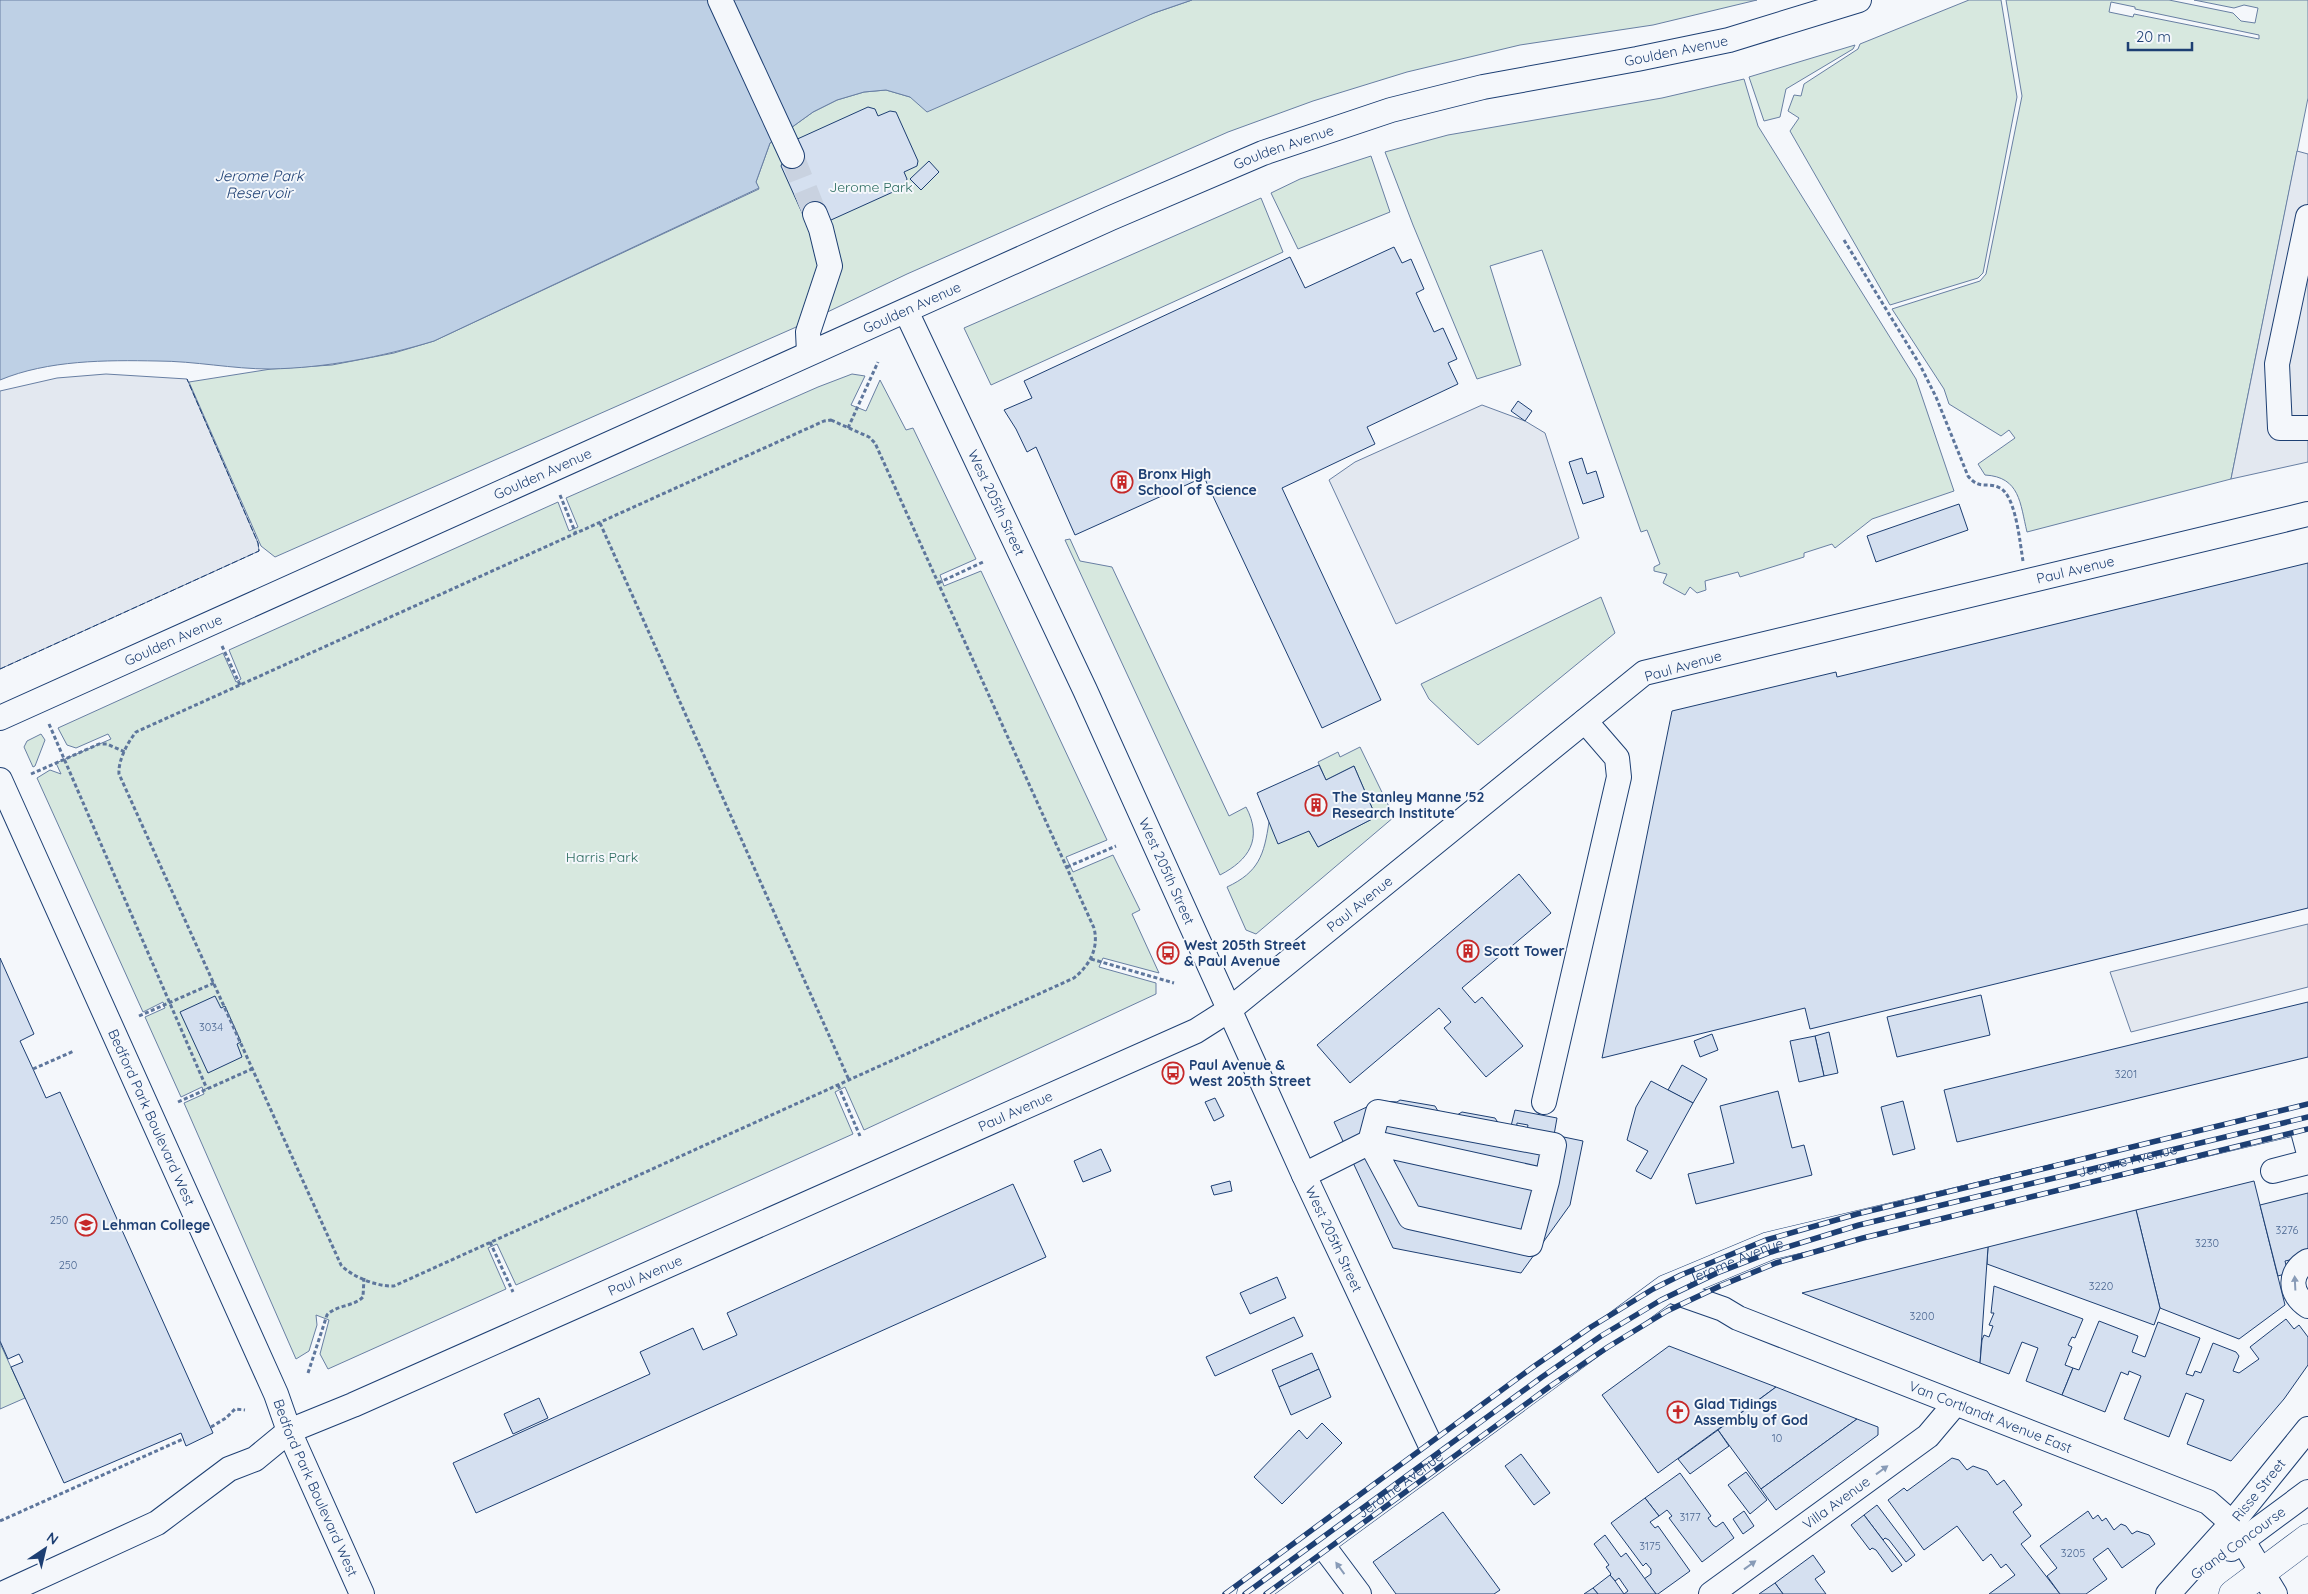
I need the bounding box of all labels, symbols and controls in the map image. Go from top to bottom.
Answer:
scale bar [2128,20,2192,52]
text: 20 m [2136,27,2171,46]
street label: Goulden Avenue [1623,31,1730,70]
street label: Goulden Avenue [1231,121,1336,174]
water label: Jerome Park Reservoir [214,166,306,202]
park label: Jerome Park [829,178,913,196]
street label: Goulden Avenue [860,278,964,337]
street label: Goulden Avenue [491,444,594,504]
street label: West 205th Street [964,447,1029,559]
place label: Bronx High School of Science [1138,465,1257,499]
building icon: Bronx High School of Science [1110,470,1134,494]
street label: Paul Avenue [2035,552,2116,588]
street label: Goulden Avenue [121,610,225,670]
street label: Paul Avenue [1642,646,1724,686]
place label: The Stanley Manne '52 Research Institute [1332,788,1484,822]
building icon: The Stanley Manne '52 Research Institute [1304,793,1328,817]
street label: West 205th Street [1135,815,1199,928]
park label: Harris Park [566,848,638,866]
street label: Paul Avenue [1323,872,1396,936]
place label: West 205th Street & Paul Avenue [1184,936,1306,970]
building icon: Scott Tower [1456,939,1480,963]
bus stop icon: West 205th Street & Paul Avenue [1156,941,1180,965]
place label: Scott Tower [1484,942,1565,960]
house number: 3034 [199,1020,223,1034]
street label: Bedford Park Boulevard West [104,1026,199,1209]
place label: Paul Avenue & West 205th Street [1189,1056,1311,1090]
bus stop icon: Paul Avenue & West 205th Street [1161,1061,1185,1085]
house number: 3201 [2115,1067,2137,1081]
street label: Paul Avenue [975,1087,1055,1136]
street label: Jerome Avenue [2076,1140,2179,1181]
street label: West 205th Street [1301,1183,1367,1295]
house number: 250 [50,1213,68,1227]
school or university icon: Lehman College [74,1213,98,1237]
place label: Lehman College [102,1216,210,1234]
house number: 3276 [2276,1223,2299,1237]
street label: Jerome Avenue [1685,1234,1785,1288]
house number: 3230 [2195,1236,2219,1250]
street label: Paul Avenue [605,1251,685,1300]
house number: 250 [59,1258,77,1272]
one-way arrow [2291,1275,2299,1291]
house number: 3220 [2089,1279,2113,1293]
house number: 3200 [1910,1309,1934,1323]
street label: Van Cortlandt Avenue East [1906,1377,2075,1457]
place label: Glad Tidings Assembly of God [1694,1395,1808,1429]
street label: Bedford Park Boulevard West [269,1397,362,1580]
church icon: Glad Tidings Assembly of God [1666,1400,1690,1424]
house number: 10 [1772,1431,1782,1445]
street label: Jerome Avenue [1354,1447,1447,1522]
street label: Risse Street [2228,1455,2290,1525]
one-way arrow [1875,1465,1888,1475]
street label: Villa Avenue [1799,1472,1874,1533]
street label: Grand Concourse [2187,1502,2289,1584]
house number: 3177 [1679,1510,1701,1524]
north arrow [20,1524,70,1574]
text: N [43,1528,62,1549]
house number: 3175 [1639,1539,1661,1553]
house number: 3205 [2061,1546,2085,1560]
one-way arrow [1743,1560,1757,1570]
one-way arrow [1335,1562,1345,1575]

